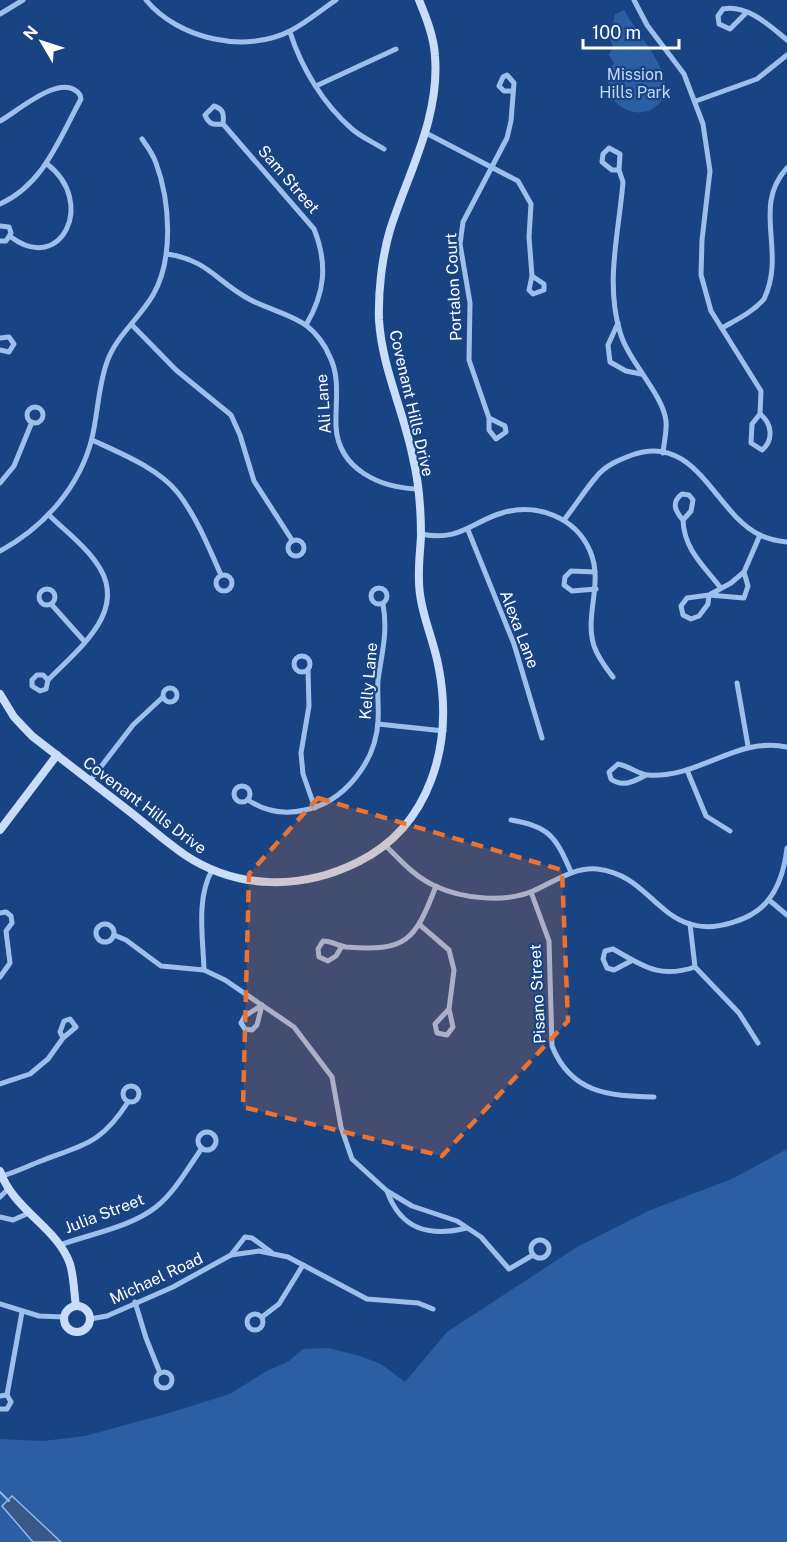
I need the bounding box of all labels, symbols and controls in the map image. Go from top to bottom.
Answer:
north arrow [12,12,72,72]
scale bar [583,12,679,50]
text: N [19,22,42,44]
text: 100 m [592,22,641,43]
park label: Mission Hills Park [599,65,671,102]
street label: Sam Street [254,141,323,217]
street label: Portalon Court [441,232,466,342]
street label: Covenant Hills Drive [385,328,438,478]
street label: Ali Lane [312,373,335,435]
street label: Alexa Lane [496,588,543,671]
street label: Kelly Lane [356,642,381,720]
street label: Covenant Hills Drive [79,753,210,858]
street label: Pisano Street [525,944,550,1044]
street label: Julia Street [62,1190,147,1237]
street label: Michael Road [107,1249,206,1308]

